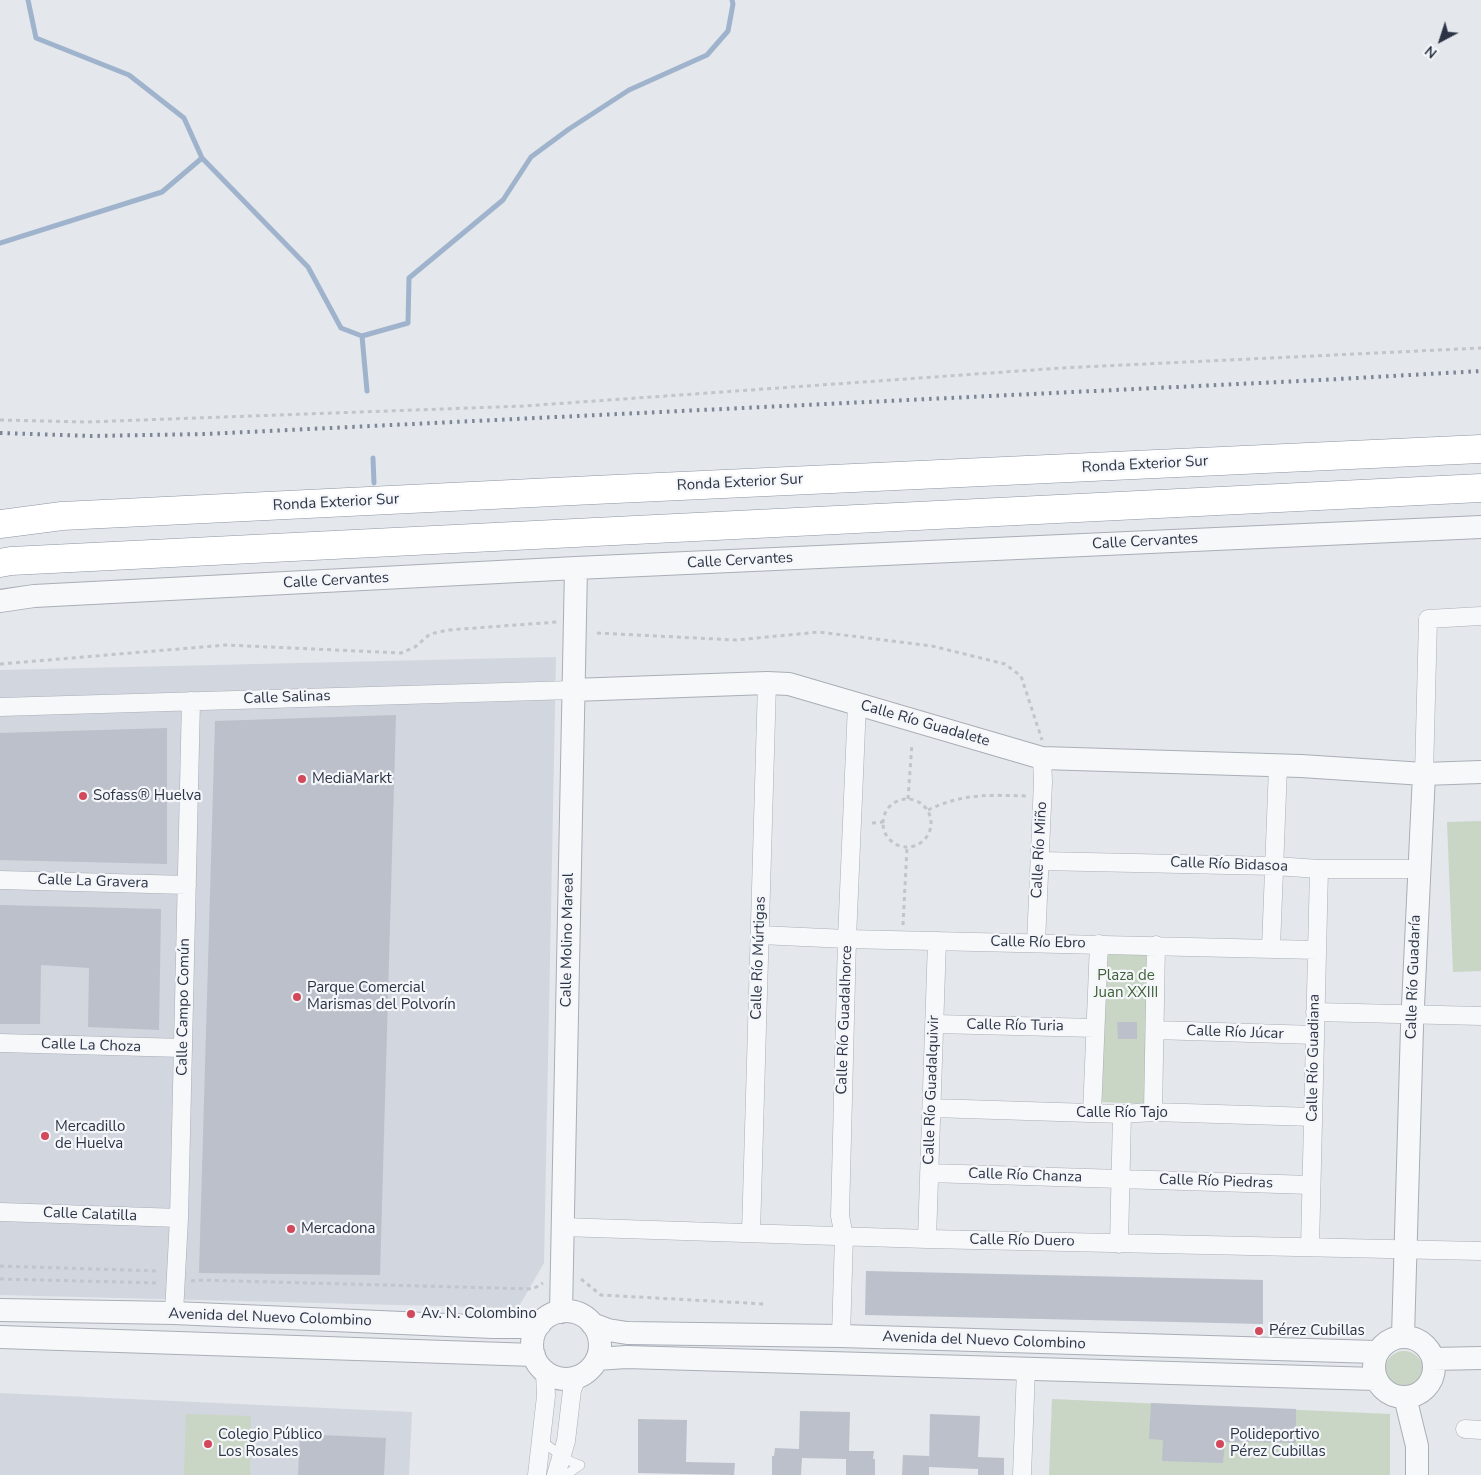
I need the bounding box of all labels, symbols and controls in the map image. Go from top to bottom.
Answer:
north arrow [1416,15,1466,65]
text: N [1421,41,1441,63]
street label: Ronda Exterior Sur [1081,453,1209,477]
street label: Ronda Exterior Sur [676,471,804,495]
street label: Ronda Exterior Sur [272,491,400,515]
street label: Calle Cervantes [1091,530,1199,554]
street label: Calle Cervantes [686,549,794,573]
street label: Calle Cervantes [282,569,390,593]
street label: Calle Salinas [243,687,331,709]
street label: Calle Río Guadalete [858,697,992,751]
place label: MediaMarkt [312,770,392,788]
marker: MediaMarkt [296,773,308,785]
place label: Sofass® Huelva [93,787,201,805]
marker: Sofass® Huelva [77,790,89,802]
street label: Calle Río Miño [1028,801,1052,899]
street label: Calle Río Bidasoa [1170,854,1288,876]
street label: Calle La Gravera [37,871,149,893]
street label: Calle Molino Mareal [558,873,578,1007]
street label: Calle Río Múrtigas [748,896,770,1020]
street label: Calle Río Guadaría [1403,914,1425,1040]
street label: Calle Río Ebro [990,933,1086,953]
street label: Calle Campo Común [174,938,194,1076]
street label: Calle Río Guadalhorce [833,945,857,1095]
park label: Plaza de Juan XXIII [1094,967,1158,1002]
place label: Parque Comercial Marismas del Polvorín [307,979,456,1014]
marker: Parque Comercial Marismas del Polvorín [291,991,303,1003]
street label: Calle Río Guadiana [1304,994,1324,1122]
street label: Calle Río Guadalquivir [920,1015,944,1165]
street label: Calle Río Turia [966,1016,1064,1036]
street label: Calle Río Júcar [1186,1022,1284,1044]
street label: Calle La Choza [41,1035,141,1057]
street label: Calle Río Tajo [1076,1104,1168,1122]
place label: Mercadillo de Huelva [55,1118,125,1153]
marker: Mercadillo de Huelva [39,1130,51,1142]
street label: Calle Río Chanza [968,1165,1082,1187]
street label: Calle Río Piedras [1159,1171,1273,1193]
street label: Calle Calatilla [43,1204,137,1226]
place label: Mercadona [301,1220,375,1238]
marker: Mercadona [285,1223,297,1235]
street label: Calle Río Duero [969,1231,1075,1251]
street label: Avenida del Nuevo Colombino [168,1305,372,1331]
place label: Av. N. Colombino [421,1305,537,1323]
marker: Av. N. Colombino [405,1308,417,1320]
place label: Pérez Cubillas [1269,1322,1365,1340]
marker: Pérez Cubillas [1253,1325,1265,1337]
street label: Avenida del Nuevo Colombino [882,1328,1086,1354]
place label: Colegio Público Los Rosales [218,1426,322,1461]
place label: Polideportivo Pérez Cubillas [1230,1426,1326,1461]
marker: Colegio Público Los Rosales [202,1438,214,1450]
marker: Polideportivo Pérez Cubillas [1214,1438,1226,1450]

